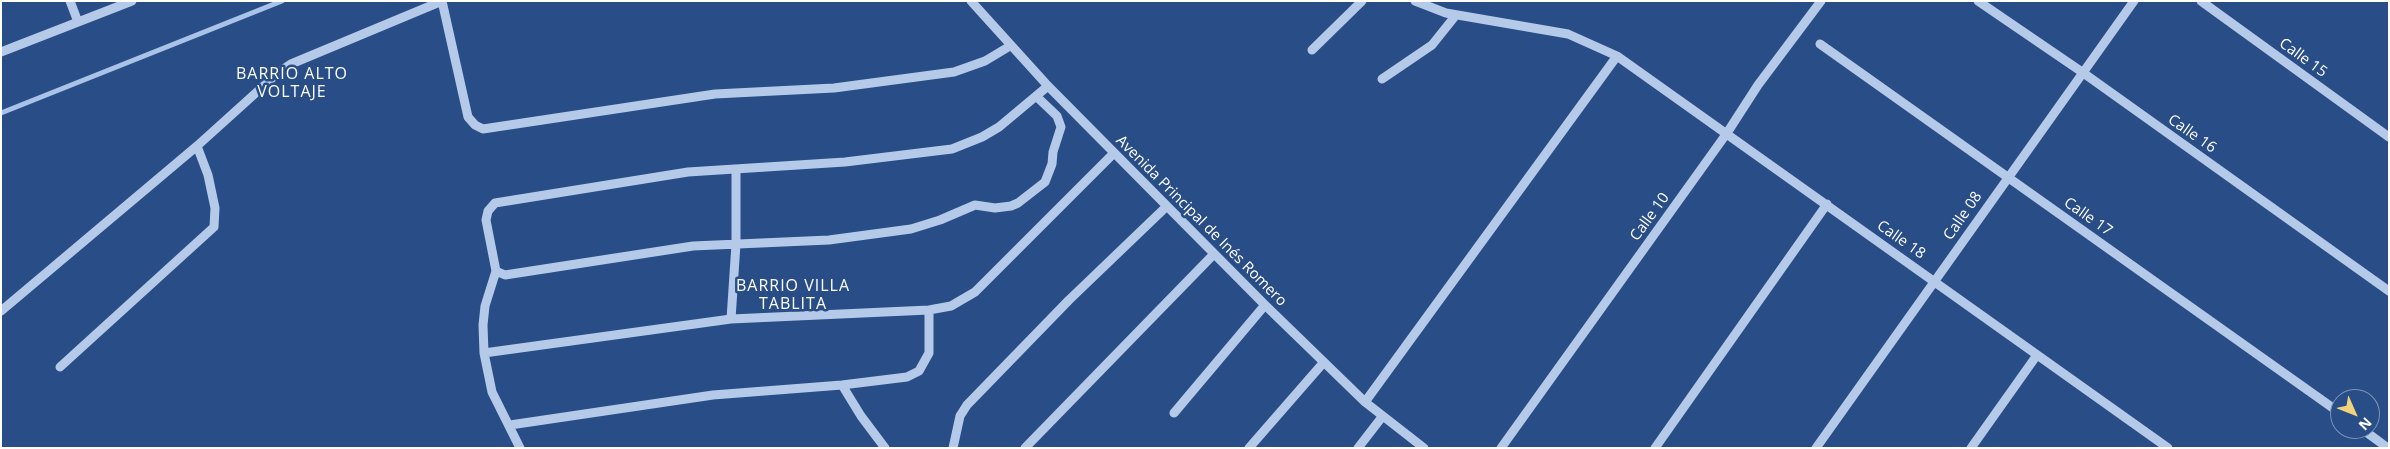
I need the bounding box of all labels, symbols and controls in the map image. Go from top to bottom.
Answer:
street label: Calle 15 [2276,35,2330,81]
district label: BARRIO ALTO VOLTAJE [235,64,349,102]
street label: Calle 16 [2164,111,2220,157]
street label: Avenida Principal de Inés Romero [1112,132,1290,310]
street label: Calle 08 [1940,188,1986,244]
street label: Calle 10 [1627,190,1673,244]
street label: Calle 17 [2060,194,2116,240]
street label: Calle 18 [1873,217,1929,263]
district label: BARRIO VILLA TABLITA [734,276,852,314]
north arrow [2330,389,2380,439]
text: N [2355,413,2376,435]

